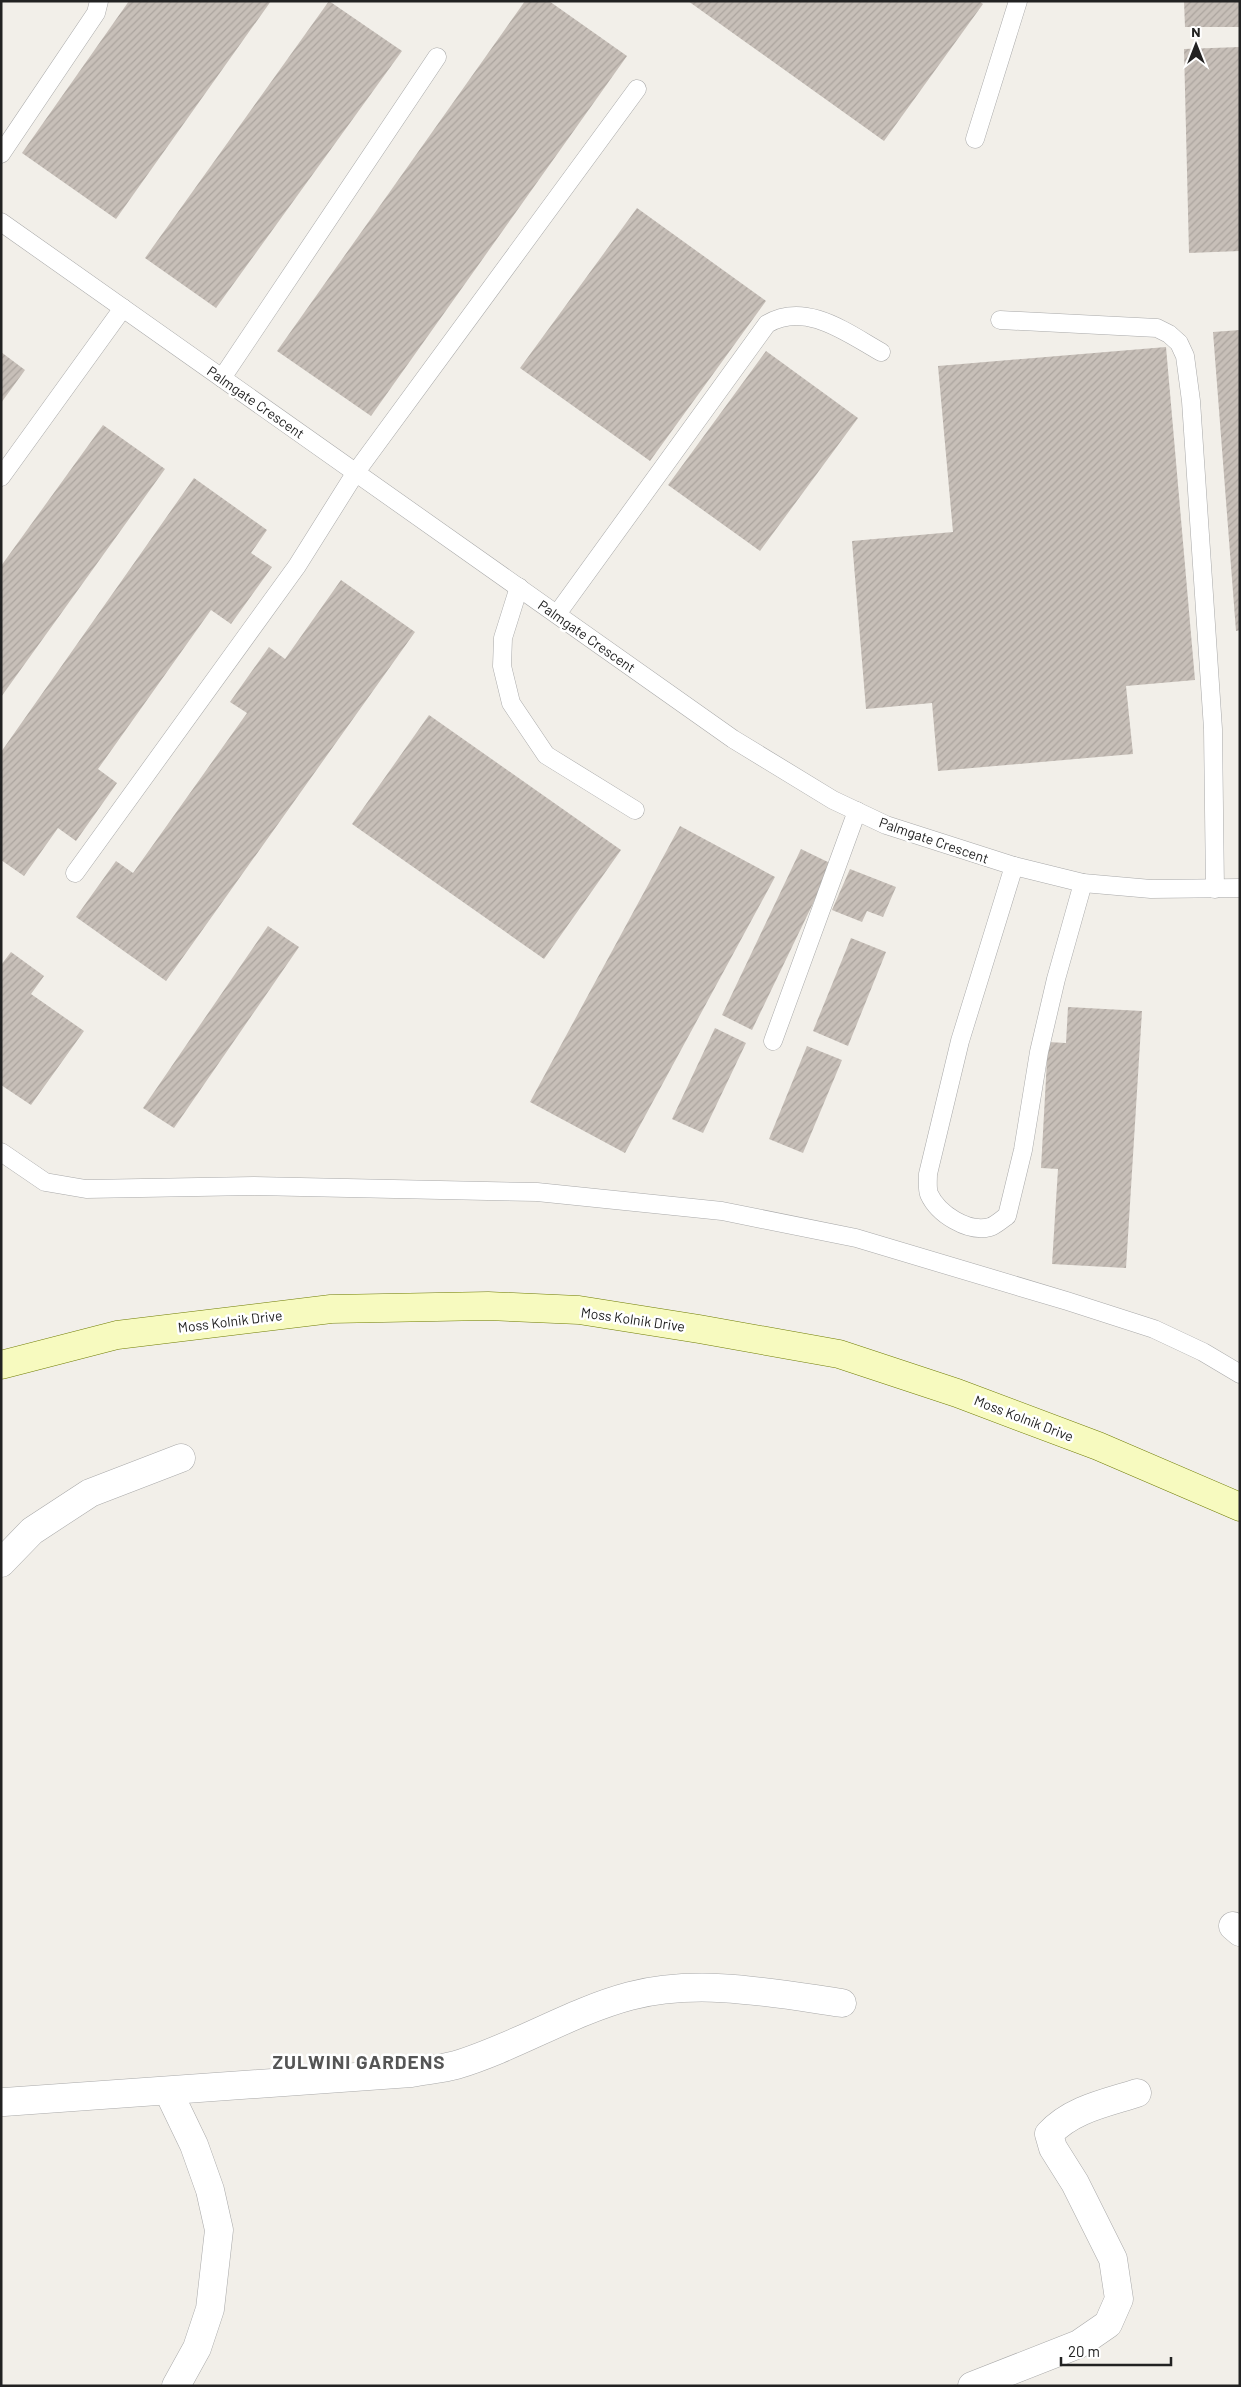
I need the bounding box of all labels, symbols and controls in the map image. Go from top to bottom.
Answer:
north arrow [1171,20,1221,70]
text: N [1191,23,1201,40]
street label: Palmgate Crescent [204,362,308,442]
street label: Palmgate Crescent [535,596,639,676]
street label: Palmgate Crescent [877,813,991,867]
street label: Moss Kolnik Drive [580,1303,686,1335]
street label: Moss Kolnik Drive [177,1306,283,1336]
street label: Moss Kolnik Drive [972,1391,1076,1445]
district label: ZULWINI GARDENS [272,2050,446,2073]
scale bar [1061,2334,1171,2366]
text: 20 m [1068,2342,1100,2360]

